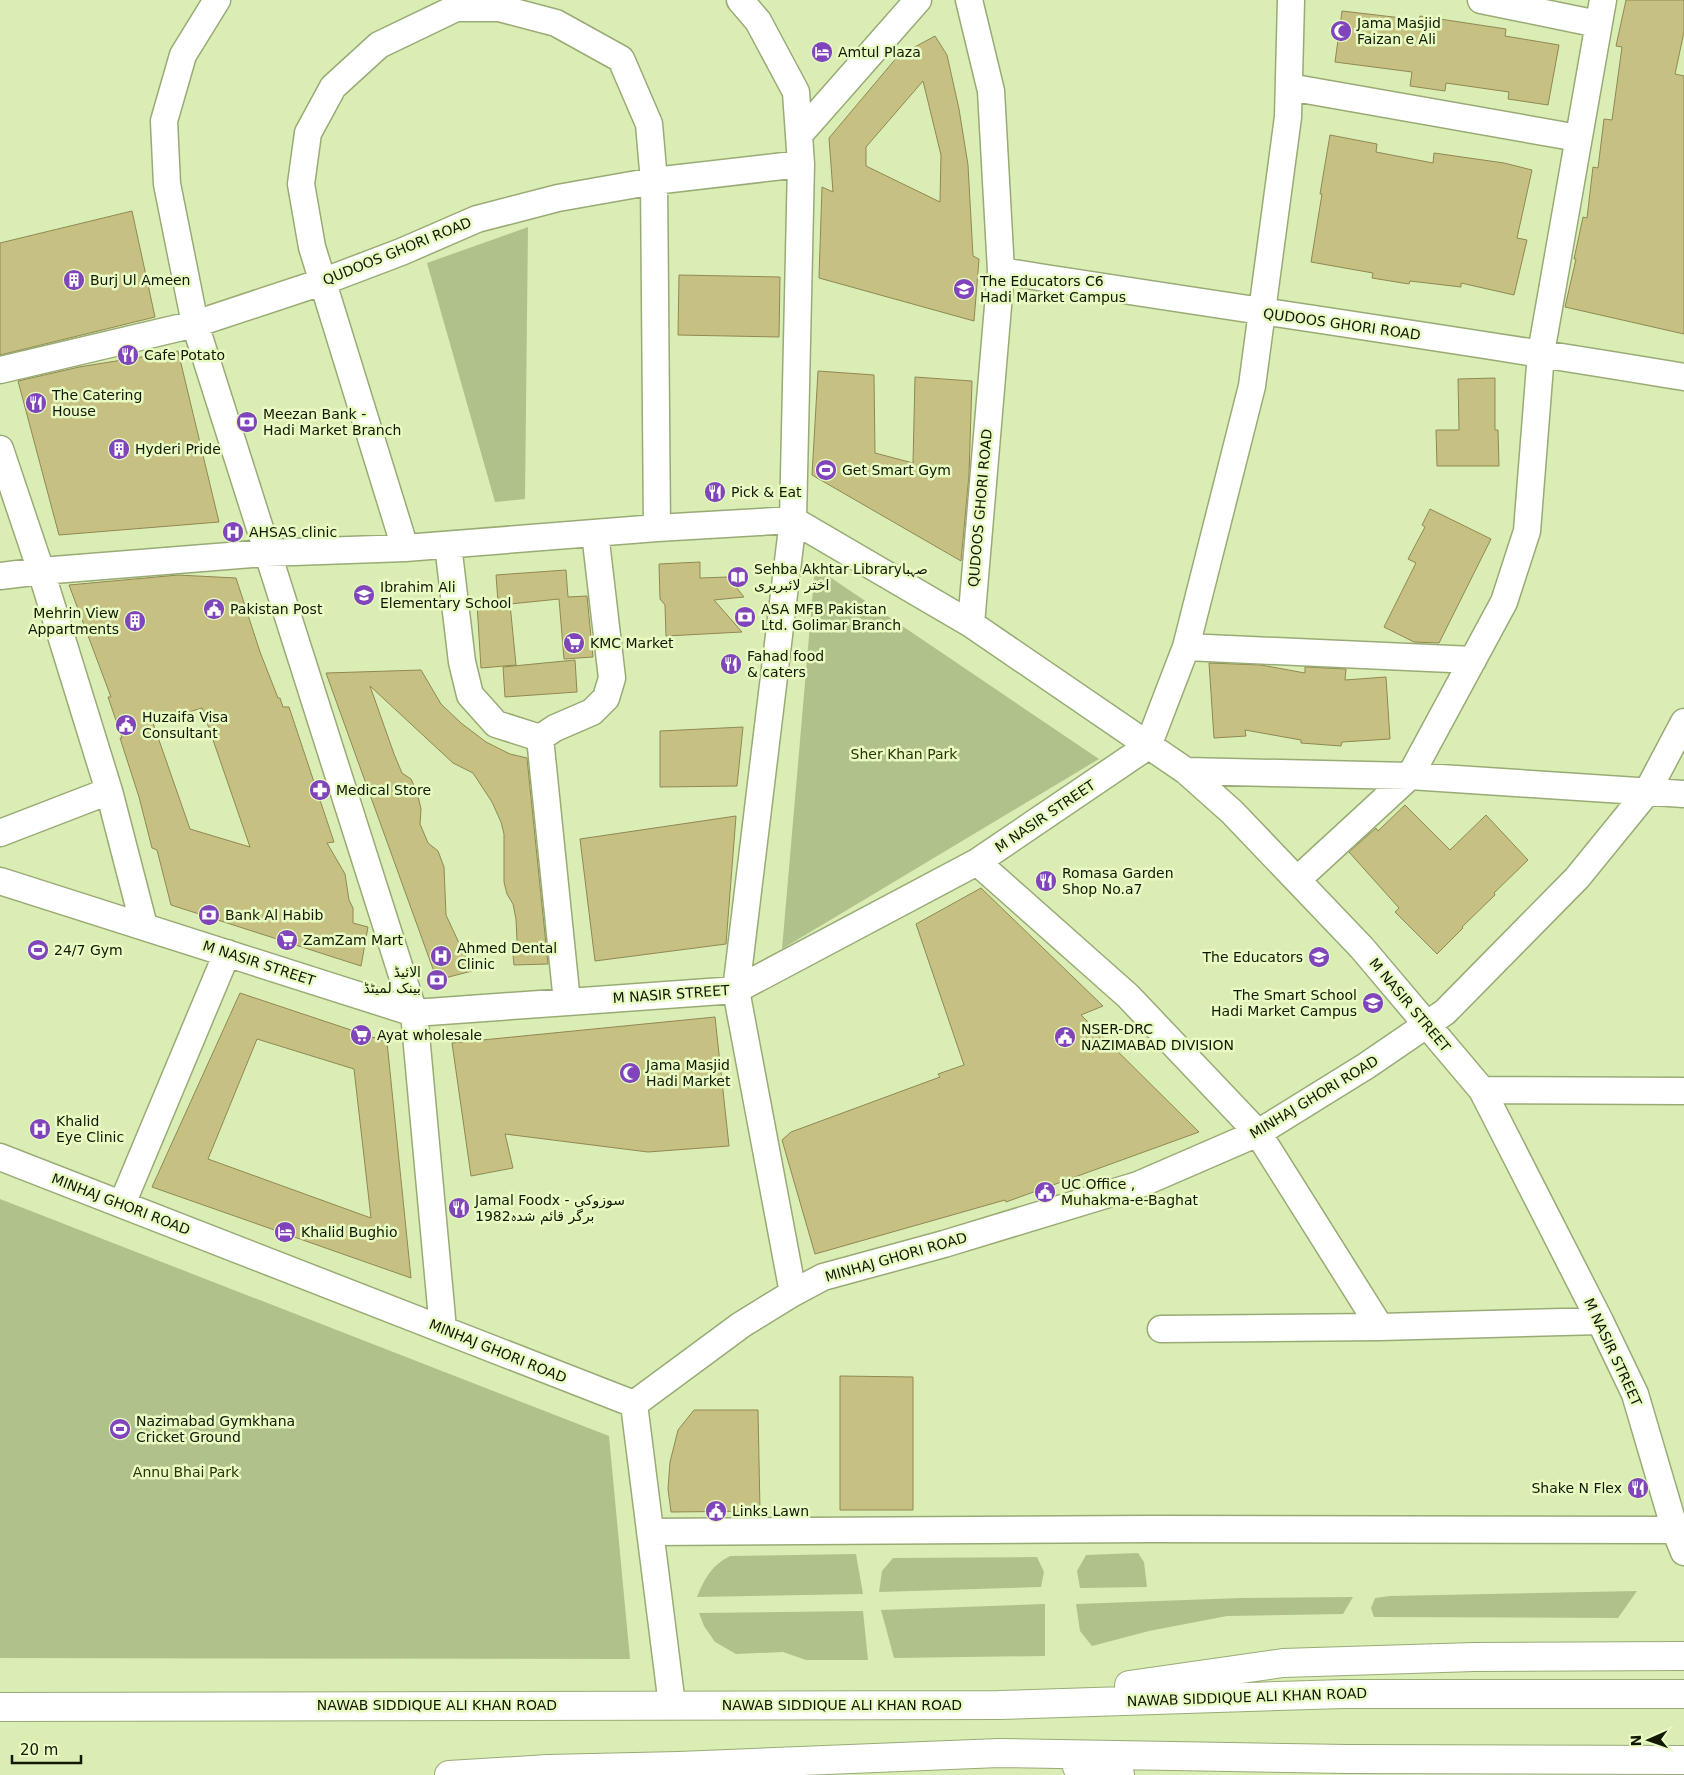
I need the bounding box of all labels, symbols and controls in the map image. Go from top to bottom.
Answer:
place label: Jama Masjid Faizan e Ali [1356,15,1441,47]
mosque icon: Jama Masjid Faizan e Ali [1329,19,1353,43]
hotel icon: Amtul Plaza [810,40,834,64]
place label: Amtul Plaza [838,44,921,60]
street label: QUDOOS GHORI ROAD [320,214,474,288]
building icon: Burj Ul Ameen [62,268,86,292]
place label: Burj Ul Ameen [90,272,190,288]
place label: The Educators C6 Hadi Market Campus [979,273,1126,305]
school or university icon: The Educators C6 Hadi Market Campus [952,277,976,301]
street label: QUDOOS GHORI ROAD [1262,305,1422,343]
restaurant icon: Cafe Potato [116,343,140,367]
place label: Cafe Potato [144,347,225,363]
place label: The Catering House [51,387,142,419]
restaurant icon: The Catering House [24,391,48,415]
place label: Meezan Bank - Hadi Market Branch [263,406,401,438]
bank icon: Meezan Bank - Hadi Market Branch [235,410,259,434]
street label: QUDOOS GHORI ROAD [965,428,995,588]
building icon: Hyderi Pride [107,437,131,461]
place label: Hyderi Pride [135,441,221,457]
sports icon: Get Smart Gym [814,458,838,482]
place label: Get Smart Gym [842,462,951,478]
restaurant icon: Pick & Eat [703,480,727,504]
place label: Pick & Eat [731,484,802,500]
hospital icon: AHSAS clinic [221,520,245,544]
place label: AHSAS clinic [249,524,337,540]
place label: Sehba Akhtar Libraryصہبا اختر لائبریری [754,561,928,594]
library icon: Sehba Akhtar Libraryصہبا اختر لائبریری [726,565,750,589]
place label: Ibrahim Ali Elementary School [380,579,512,611]
school or university icon: Ibrahim Ali Elementary School [352,583,376,607]
public building icon: Pakistan Post [202,597,226,621]
place label: Pakistan Post [230,601,323,617]
place label: ASA MFB Pakistan Ltd. Golimar Branch [761,601,901,633]
place label: Mehrin View Appartments [28,605,119,637]
bank icon: ASA MFB Pakistan Ltd. Golimar Branch [733,605,757,629]
building icon: Mehrin View Appartments [123,609,147,633]
supermarket icon: KMC Market [562,631,586,655]
place label: KMC Market [590,635,674,651]
place label: Fahad food & caters [747,648,824,680]
restaurant icon: Fahad food & caters [719,652,743,676]
place label: Huzaifa Visa Consultant [142,709,228,741]
public building icon: Huzaifa Visa Consultant [114,713,138,737]
park label: Sher Khan Park [851,746,958,762]
street label: M NASIR STREET [992,776,1098,855]
pharmacy icon: Medical Store [308,778,332,802]
place label: Medical Store [336,782,431,798]
place label: Romasa Garden Shop No.a7 [1062,865,1174,897]
restaurant icon: Romasa Garden Shop No.a7 [1034,869,1058,893]
bank icon: Bank Al Habib [197,903,221,927]
place label: Bank Al Habib [225,907,323,923]
supermarket icon: ZamZam Mart [275,928,299,952]
place label: ZamZam Mart [303,932,403,948]
street label: M NASIR STREET [201,937,318,989]
sports icon: 24/7 Gym [26,938,50,962]
place label: Ahmed Dental Clinic [457,940,557,972]
place label: 24/7 Gym [54,942,123,958]
hospital icon: Ahmed Dental Clinic [429,944,453,968]
school or university icon: The Educators [1307,945,1331,969]
place label: The Educators [1202,949,1303,965]
street label: M NASIR STREET [1366,955,1454,1055]
place label: الائیڈ بینک لمیٹڈ [364,964,421,996]
bank icon: الائیڈ بینک لمیٹڈ [425,968,449,992]
street label: M NASIR STREET [612,982,730,1006]
place label: The Smart School Hadi Market Campus [1211,987,1357,1019]
school or university icon: The Smart School Hadi Market Campus [1361,991,1385,1015]
place label: NSER-DRC NAZIMABAD DIVISION [1081,1021,1234,1053]
supermarket icon: Ayat wholesale [349,1023,373,1047]
public building icon: NSER-DRC NAZIMABAD DIVISION [1053,1025,1077,1049]
place label: Ayat wholesale [377,1027,482,1043]
street label: MINHAJ GHORI ROAD [1247,1052,1381,1142]
place label: Jama Masjid Hadi Market [645,1057,731,1089]
mosque icon: Jama Masjid Hadi Market [618,1061,642,1085]
place label: Khalid Eye Clinic [56,1113,124,1145]
hospital icon: Khalid Eye Clinic [28,1117,52,1141]
street label: MINHAJ GHORI ROAD [50,1170,192,1238]
place label: UC Office , Muhakma-e-Baghat [1061,1176,1198,1208]
public building icon: UC Office , Muhakma-e-Baghat [1033,1180,1057,1204]
place label: Jamal Foodx - سوزوکی برگر قائم شدہ1982 [474,1192,625,1225]
restaurant icon: Jamal Foodx - سوزوکی برگر قائم شدہ1982 [447,1196,471,1220]
hotel icon: Khalid Bughio [273,1220,297,1244]
place label: Khalid Bughio [301,1224,397,1240]
street label: MINHAJ GHORI ROAD [823,1229,969,1285]
street label: M NASIR STREET [1581,1296,1645,1409]
street label: MINHAJ GHORI ROAD [427,1316,569,1386]
place label: Nazimabad Gymkhana Cricket Ground [136,1413,295,1445]
sports icon: Nazimabad Gymkhana Cricket Ground [108,1417,132,1441]
park label: Annu Bhai Park [133,1464,240,1480]
restaurant icon: Shake N Flex [1626,1476,1650,1500]
place label: Shake N Flex [1531,1480,1622,1496]
public building icon: Links Lawn [704,1499,728,1523]
place label: Links Lawn [732,1503,809,1519]
street label: NAWAB SIDDIQUE ALI KHAN ROAD [1127,1685,1367,1709]
street label: NAWAB SIDDIQUE ALI KHAN ROAD [317,1697,557,1713]
street label: NAWAB SIDDIQUE ALI KHAN ROAD [722,1697,962,1713]
north arrow [1624,1715,1674,1765]
scale bar [12,1732,81,1764]
text: N [1628,1734,1644,1747]
text: 20 m [20,1741,58,1759]

